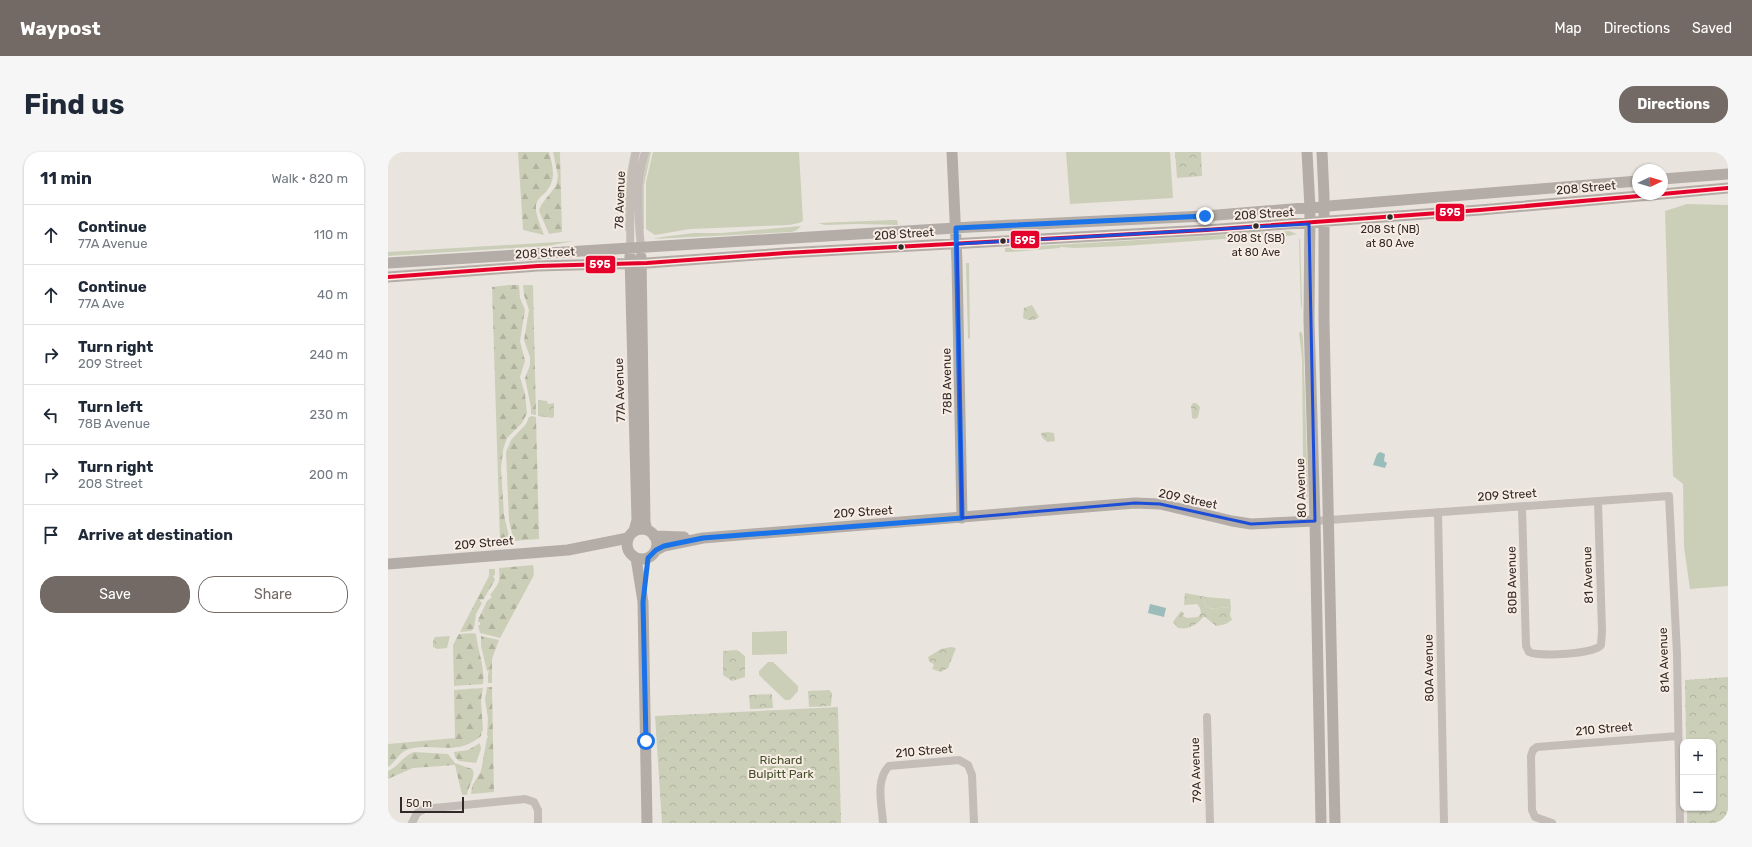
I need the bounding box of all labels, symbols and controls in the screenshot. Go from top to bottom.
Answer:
text: Waypost [20,17,101,40]
text: Map [1555,20,1582,37]
text: Directions [1604,20,1670,37]
text: Saved [1692,20,1732,37]
button: Directions [1619,86,1728,123]
text: Find us [24,88,124,121]
north arrow [1632,164,1668,200]
text: 11 min [40,168,92,188]
street label: 78 Avenue [612,170,628,229]
text: Walk · 820 m [271,171,348,186]
street label: 208 Street [1556,178,1617,198]
line badge: 595 [1435,203,1465,222]
street label: 208 Street [1234,205,1295,223]
text: 595 [1439,206,1461,219]
route end [1196,207,1214,225]
marker: 208 St (NB) at 80 Ave [1385,212,1395,222]
text: Continue [78,218,147,236]
marker: 208 St (SB) at 80 Ave [1251,221,1261,231]
place label: 208 St (NB) at 80 Ave [1360,223,1420,250]
icon: ahead [40,224,62,246]
street label: 208 Street [874,225,935,243]
text: 110 m [314,227,348,242]
line badge: 595 [1010,230,1040,249]
place label: 208 St (SB) at 80 Ave [1227,232,1285,259]
text: 595 [1014,234,1036,247]
text: 77A Avenue [78,236,147,251]
unlabelled marker [998,236,1008,246]
unlabelled marker [896,242,906,252]
street label: 208 Street [515,244,576,262]
line badge: 595 [585,255,616,274]
text: 595 [589,258,611,271]
text: Continue [78,278,147,296]
icon: ahead [40,284,62,306]
text: 40 m [317,287,348,302]
text: 77A Ave [78,296,124,311]
text: Turn right [78,338,153,356]
icon: right [40,344,62,366]
text: 240 m [309,347,348,362]
street label: 78B Avenue [939,347,955,414]
text: 209 Street [78,356,142,371]
street label: 77A Avenue [612,357,628,422]
text: Turn left [78,398,143,416]
icon: left [40,404,62,426]
text: 230 m [310,407,348,422]
text: 78B Avenue [78,416,150,431]
text: Turn right [78,458,153,476]
street label: 80 Avenue [1293,458,1309,518]
icon: right [40,464,62,486]
text: 200 m [309,467,348,482]
text: 208 Street [78,476,143,491]
street label: 209 Street [1157,486,1219,512]
street label: 209 Street [1477,486,1537,504]
street label: 209 Street [833,503,893,521]
icon: arrive [40,524,62,546]
text: Arrive at destination [78,526,233,544]
street label: 209 Street [454,533,515,553]
street label: 80B Avenue [1504,546,1520,614]
street label: 81 Avenue [1580,546,1596,604]
button: Save [40,576,190,613]
button: Share [198,576,348,613]
street label: 81A Avenue [1656,627,1672,693]
street label: 80A Avenue [1421,634,1437,702]
street label: 210 Street [1575,719,1634,738]
route start [637,732,655,750]
street label: 79A Avenue [1188,737,1204,803]
map controls [1680,739,1716,811]
button: + [1680,739,1716,775]
street label: 210 Street [895,741,954,760]
park label: Richard Bulpitt Park [748,753,815,781]
button: − [1680,775,1716,811]
scale bar [400,795,464,814]
text: 50 m [406,797,432,810]

